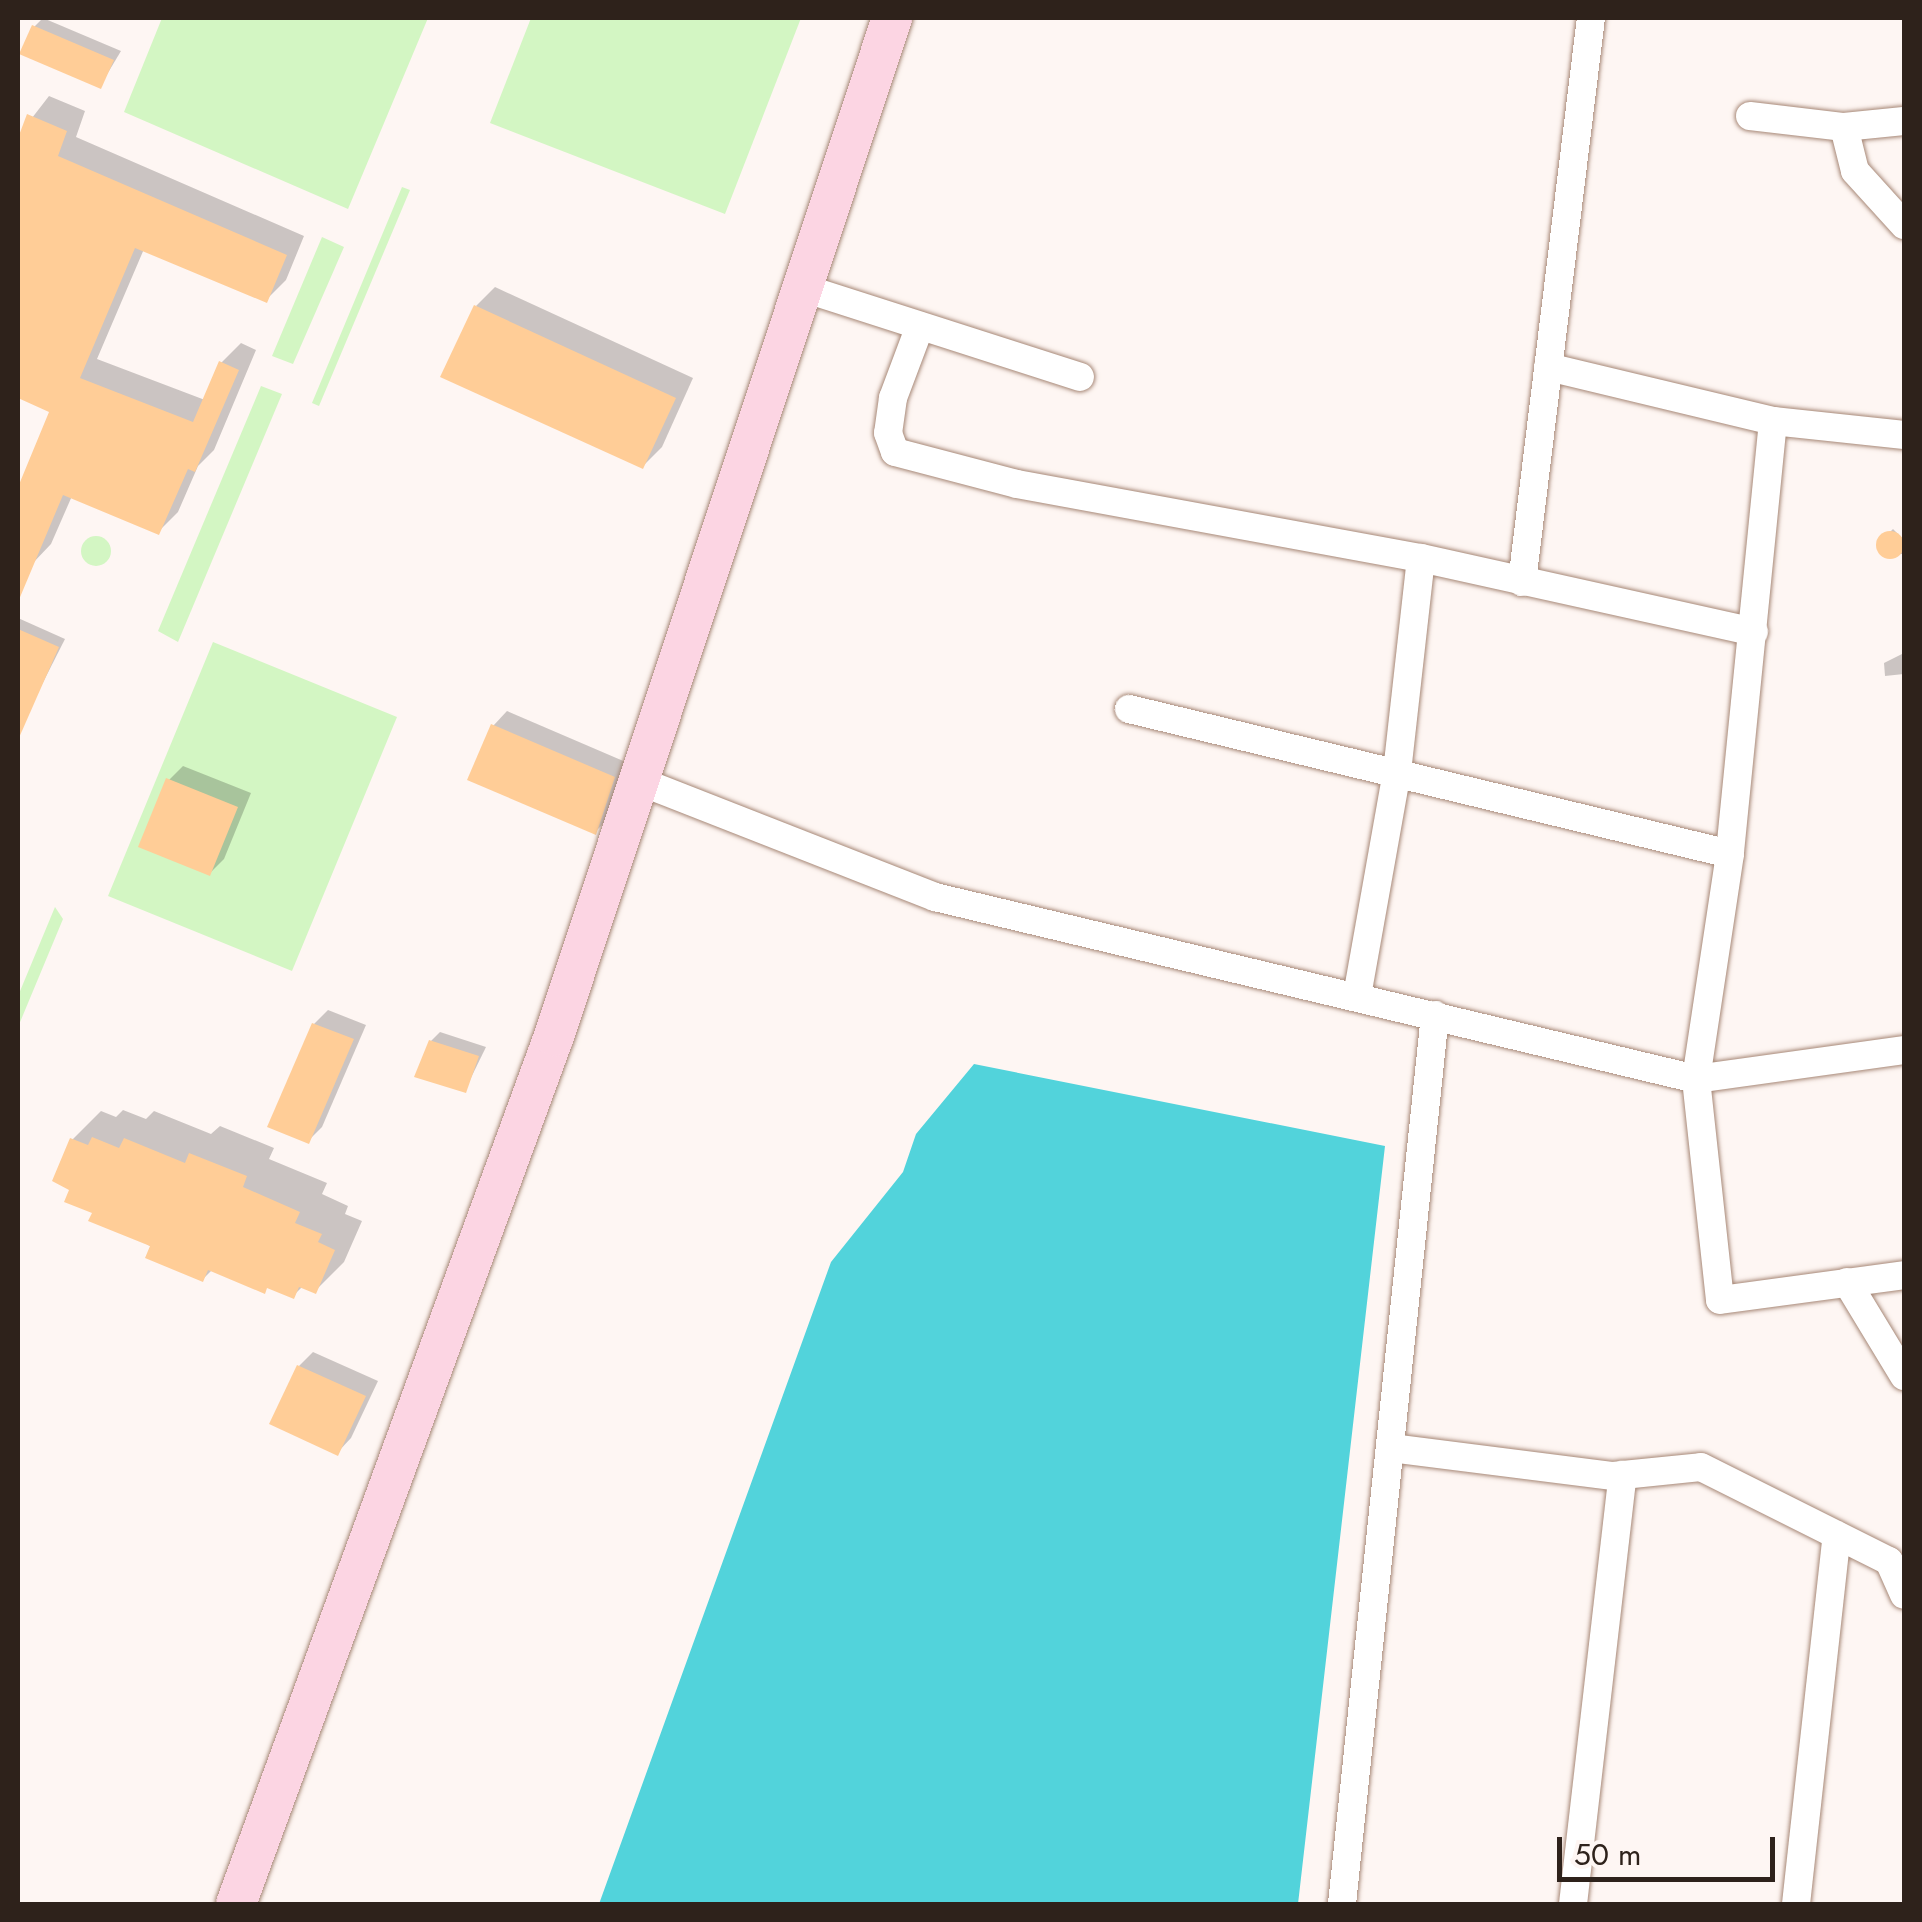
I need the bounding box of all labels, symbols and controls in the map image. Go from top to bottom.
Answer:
scale bar [1562,1817,1780,1879]
text: 50 m [1574,1833,1641,1876]

